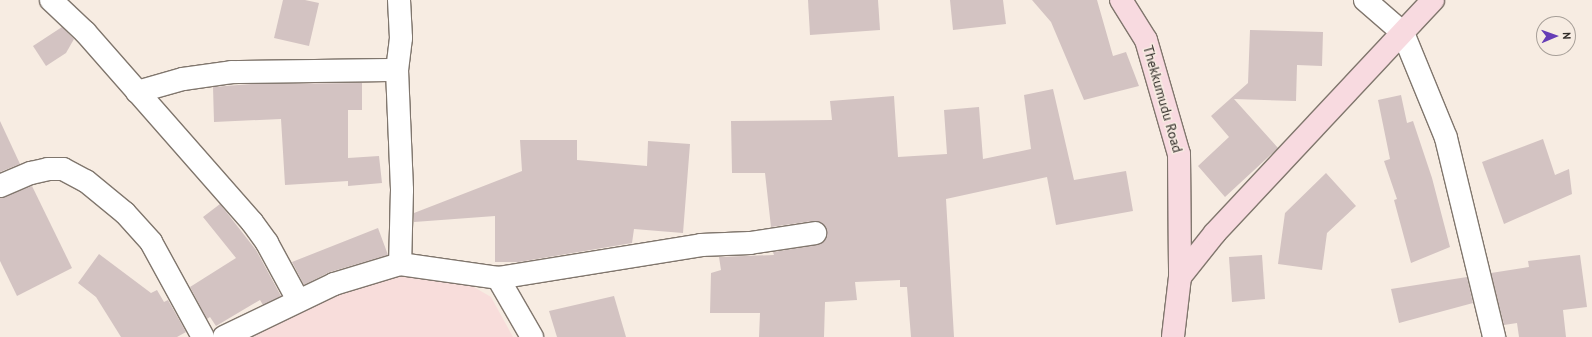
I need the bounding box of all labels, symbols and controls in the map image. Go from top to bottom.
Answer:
north arrow [1536,16,1576,56]
text: N [1560,32,1574,39]
street label: Thekkumudu Road [1140,43,1186,155]

